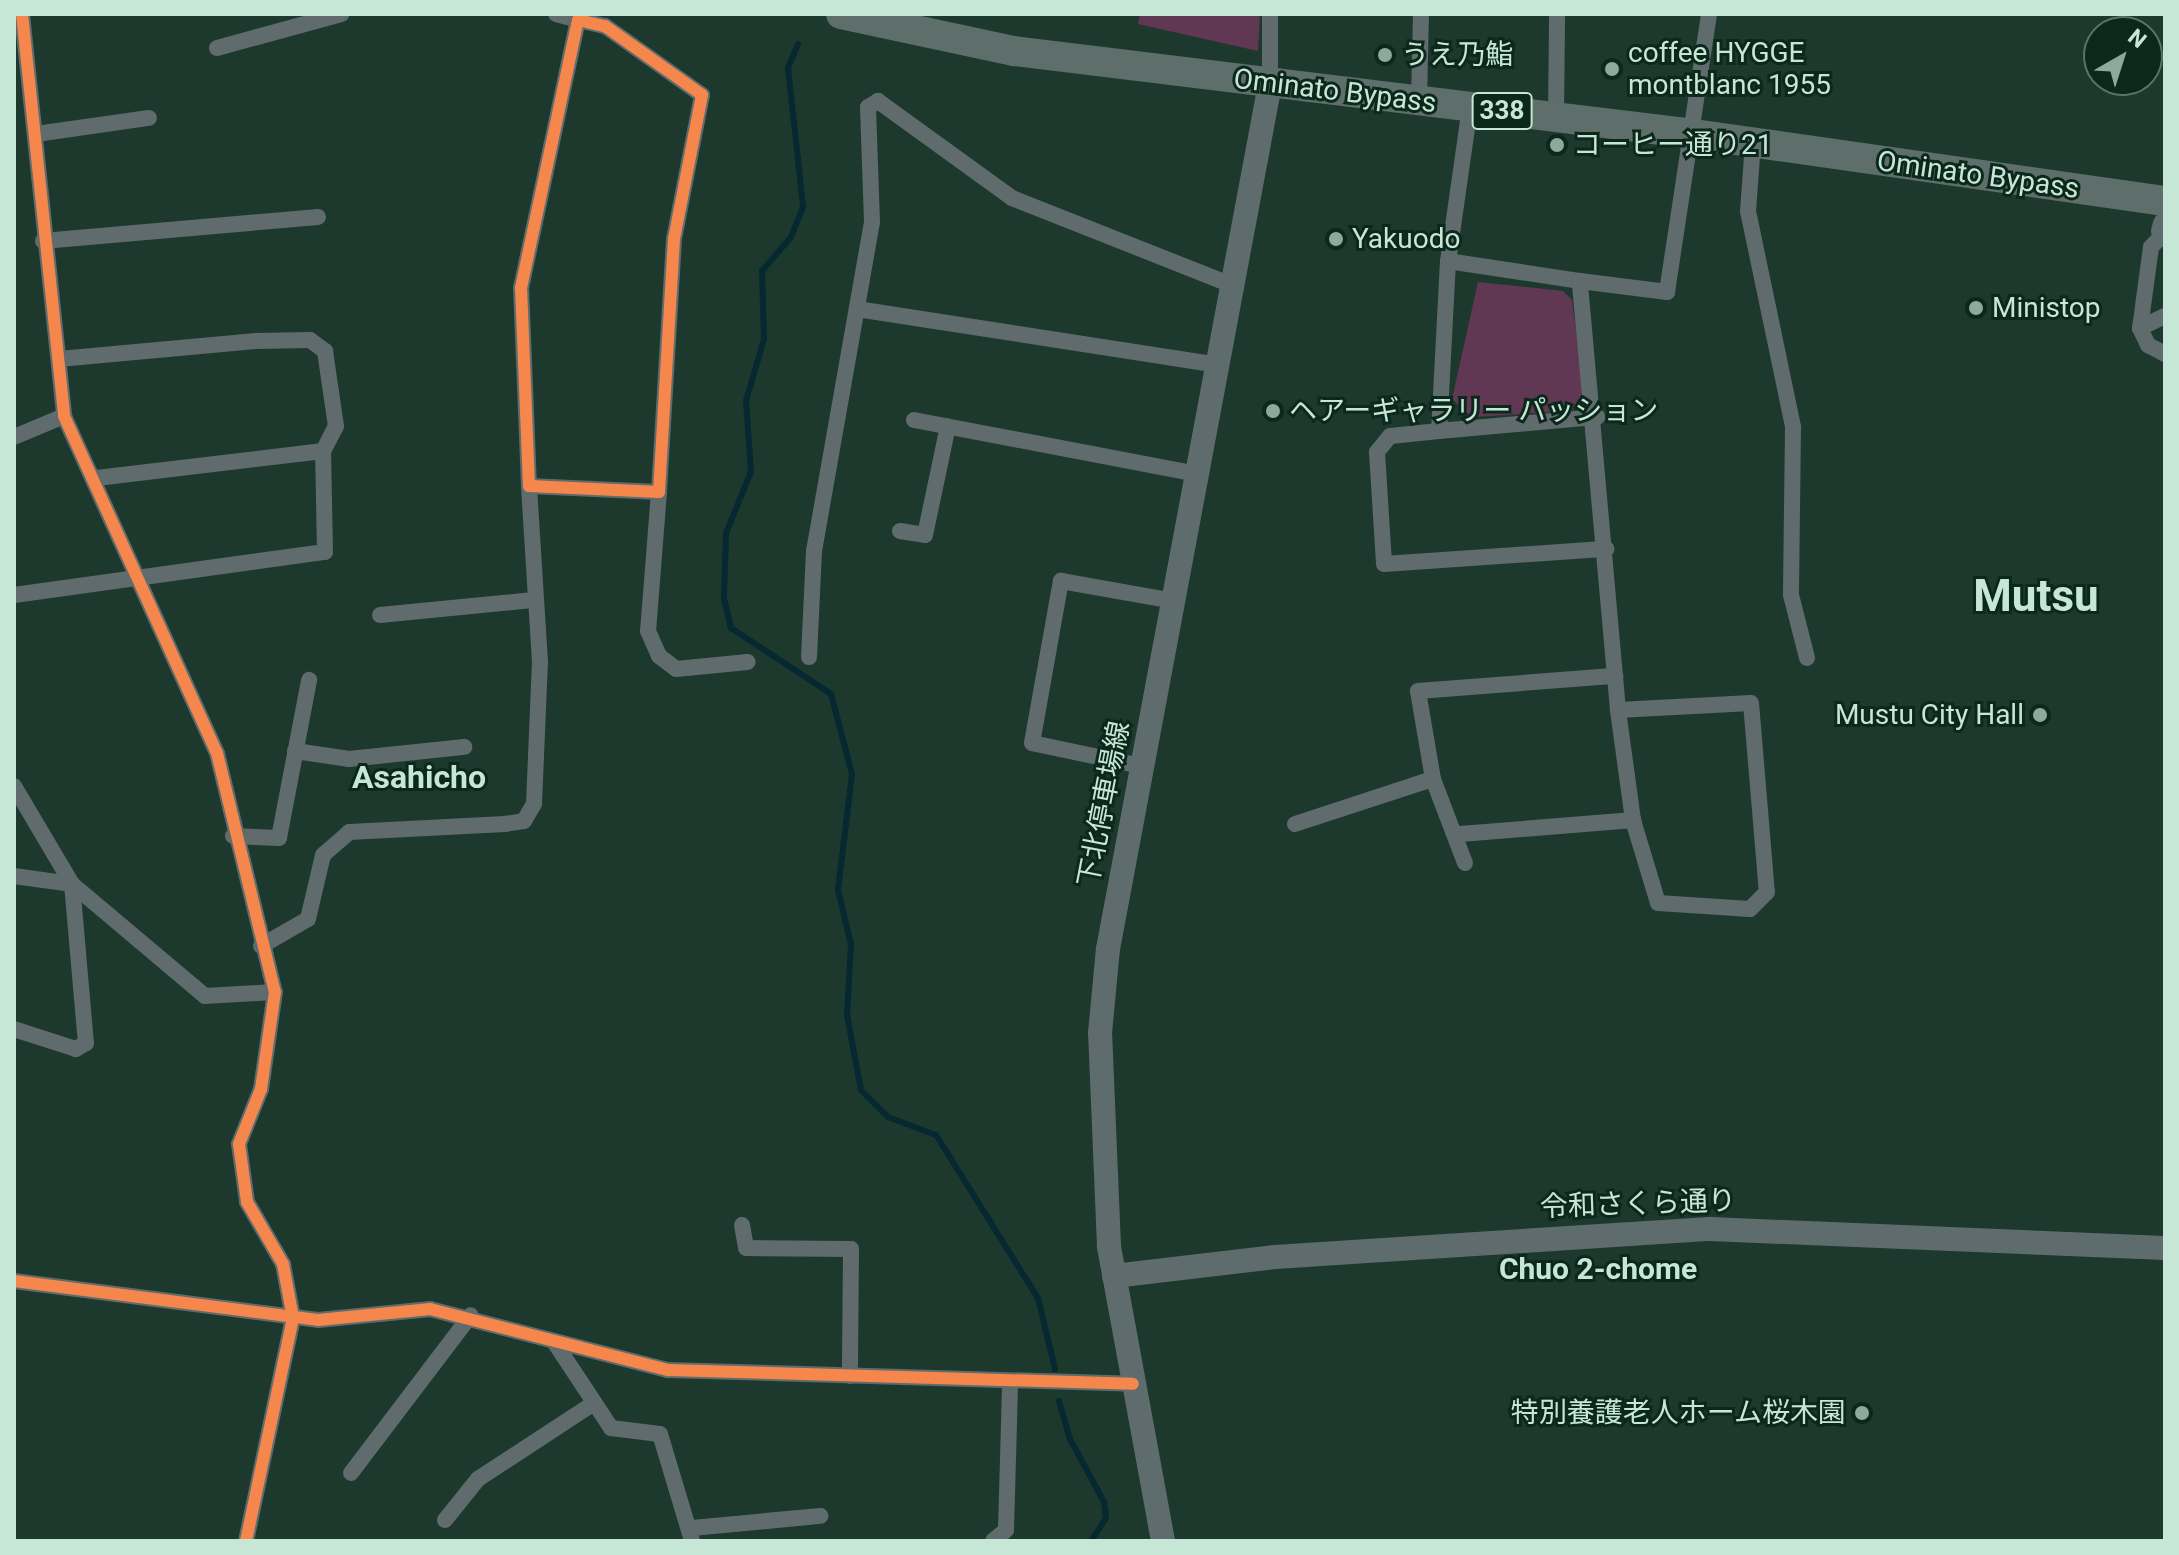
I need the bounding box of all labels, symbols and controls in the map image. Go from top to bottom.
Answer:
north arrow [2083,16,2163,96]
text: N [2123,24,2151,53]
place label: coffee HYGGE montblanc 1955 [1628,36,1831,102]
place label: うえ乃鮨 [1401,38,1513,72]
marker: うえ乃鮨 [1376,46,1394,64]
marker: coffee HYGGE montblanc 1955 [1603,60,1621,78]
street label: Ominato Bypass [1232,62,1438,120]
road number: 338 [1470,89,1534,133]
place label: コーヒー通り21 [1573,128,1772,162]
marker: コーヒー通り21 [1548,136,1566,154]
street label: Ominato Bypass [1875,144,2081,206]
place label: Yakuodo [1352,222,1460,256]
marker: Yakuodo [1327,230,1345,248]
place label: Ministop [1992,291,2101,325]
marker: Ministop [1967,299,1985,317]
place label: ヘアーギャラリー パッション [1289,394,1658,428]
marker: ヘアーギャラリー パッション [1264,402,1282,420]
district label: Mutsu [1973,570,2099,622]
place label: Mustu City Hall [1835,698,2024,732]
marker: Mustu City Hall [2031,706,2049,724]
street label: 下北停車場線 [1071,718,1137,890]
district label: Asahicho [352,758,486,796]
street label: 令和さくら通り [1539,1184,1737,1224]
district label: Chuo 2-chome [1499,1251,1697,1287]
place label: 特別養護老人ホーム桜木園 [1510,1396,1846,1430]
marker: 特別養護老人ホーム桜木園 [1853,1404,1871,1422]

